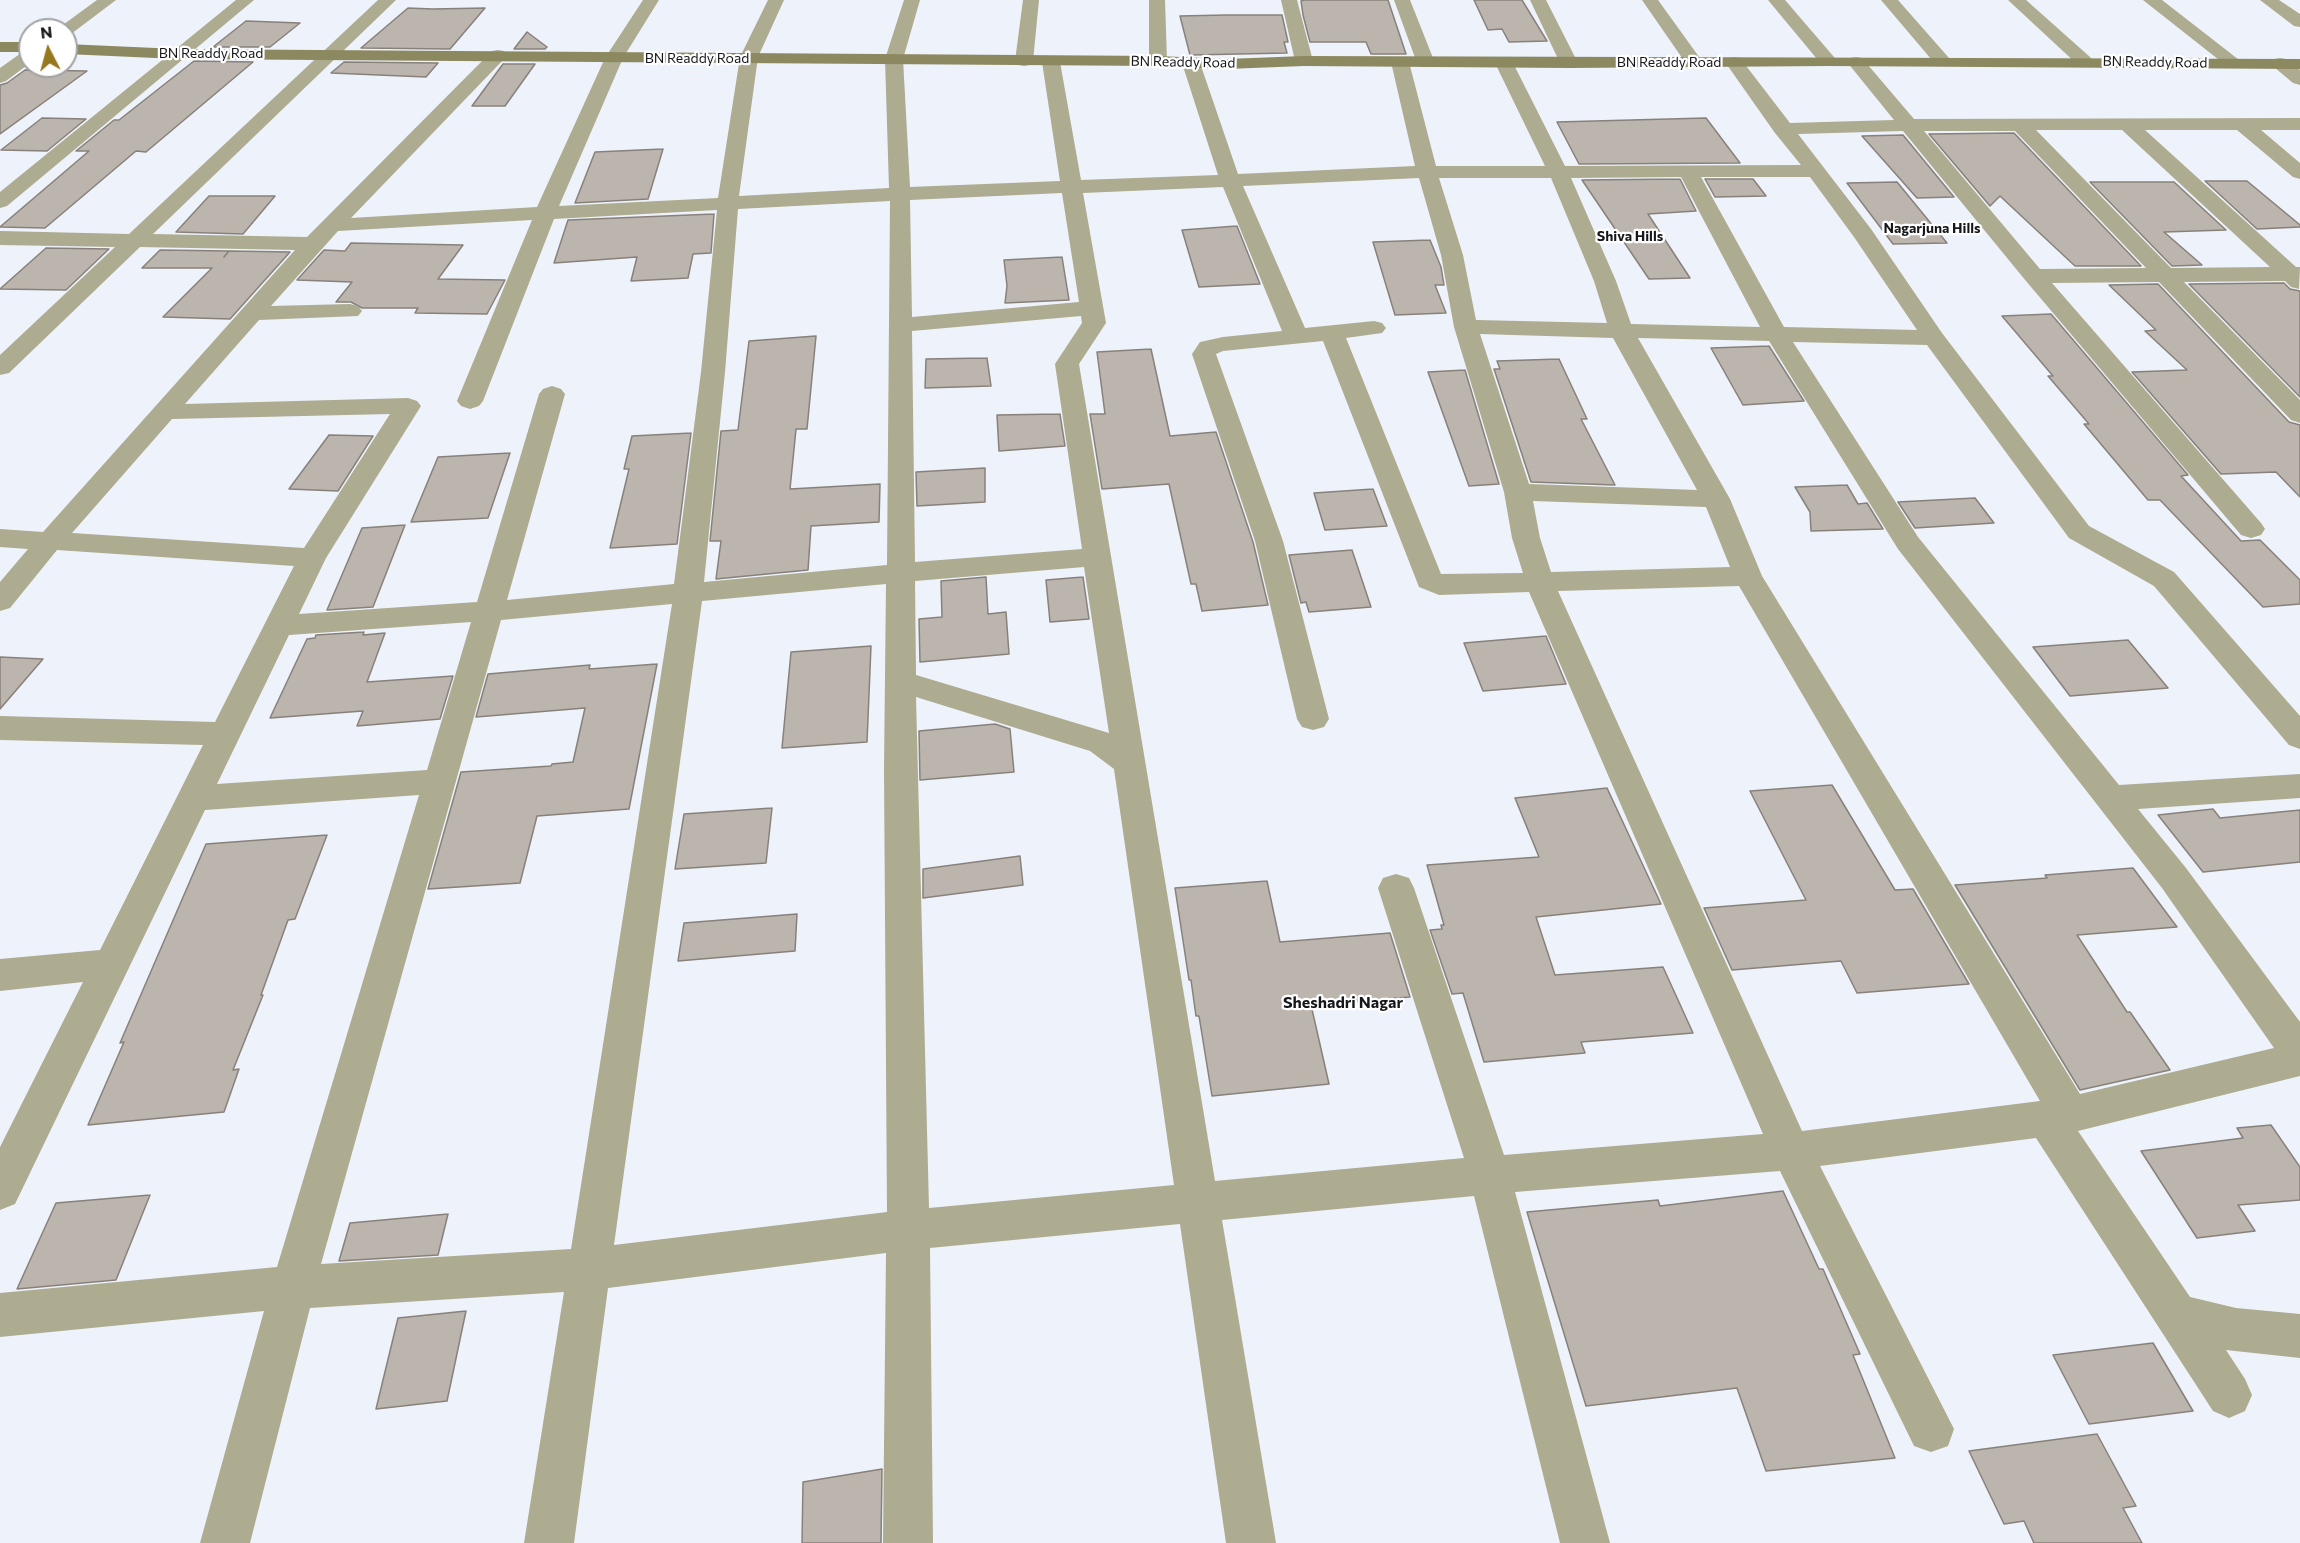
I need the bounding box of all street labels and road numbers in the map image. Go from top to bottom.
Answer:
street label: BN Readdy Road [159,45,263,61]
street label: BN Readdy Road [645,50,749,66]
street label: BN Readdy Road [1131,53,1235,71]
street label: BN Readdy Road [2103,53,2207,71]
street label: BN Readdy Road [1617,54,1721,70]

